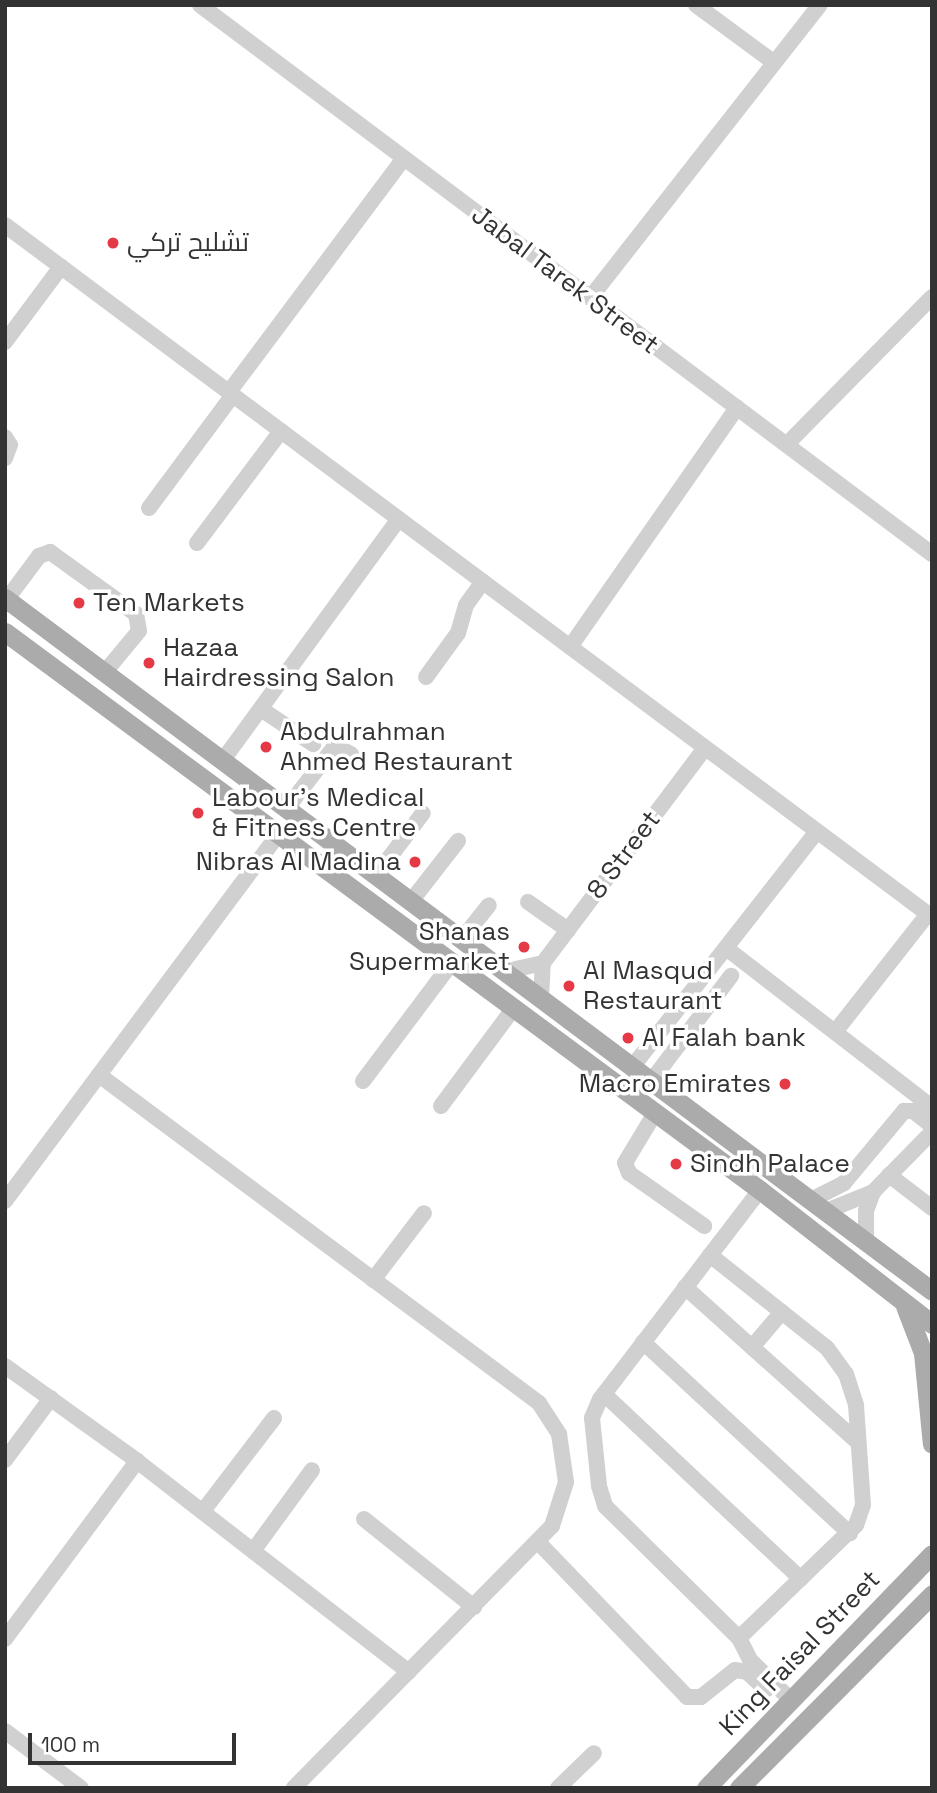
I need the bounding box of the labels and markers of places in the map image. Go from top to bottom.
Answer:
place label: تشليح تركي [127,227,249,259]
marker: تشليح تركي [105,235,121,251]
place label: Ten Markets [93,587,245,619]
marker: Ten Markets [71,595,87,611]
place label: Hazaa Hairdressing Salon [163,632,395,694]
marker: Hazaa Hairdressing Salon [141,655,157,671]
place label: Abdulrahman Ahmed Restaurant [280,716,513,778]
marker: Abdulrahman Ahmed Restaurant [258,739,274,755]
place label: Labour's Medical & Fitness Centre [212,782,424,844]
marker: Labour's Medical & Fitness Centre [190,805,206,821]
place label: Nibras Al Madina [196,846,401,878]
marker: Nibras Al Madina [407,854,423,870]
place label: Shanas Supermarket [349,916,510,978]
marker: Shanas Supermarket [516,939,532,955]
place label: Al Masqud Restaurant [583,955,722,1016]
marker: Al Masqud Restaurant [561,978,577,994]
place label: Al Falah bank [642,1022,806,1054]
marker: Al Falah bank [620,1030,636,1046]
place label: Macro Emirates [579,1068,771,1100]
marker: Macro Emirates [777,1076,793,1092]
place label: Sindh Palace [690,1148,850,1180]
marker: Sindh Palace [668,1156,684,1172]

